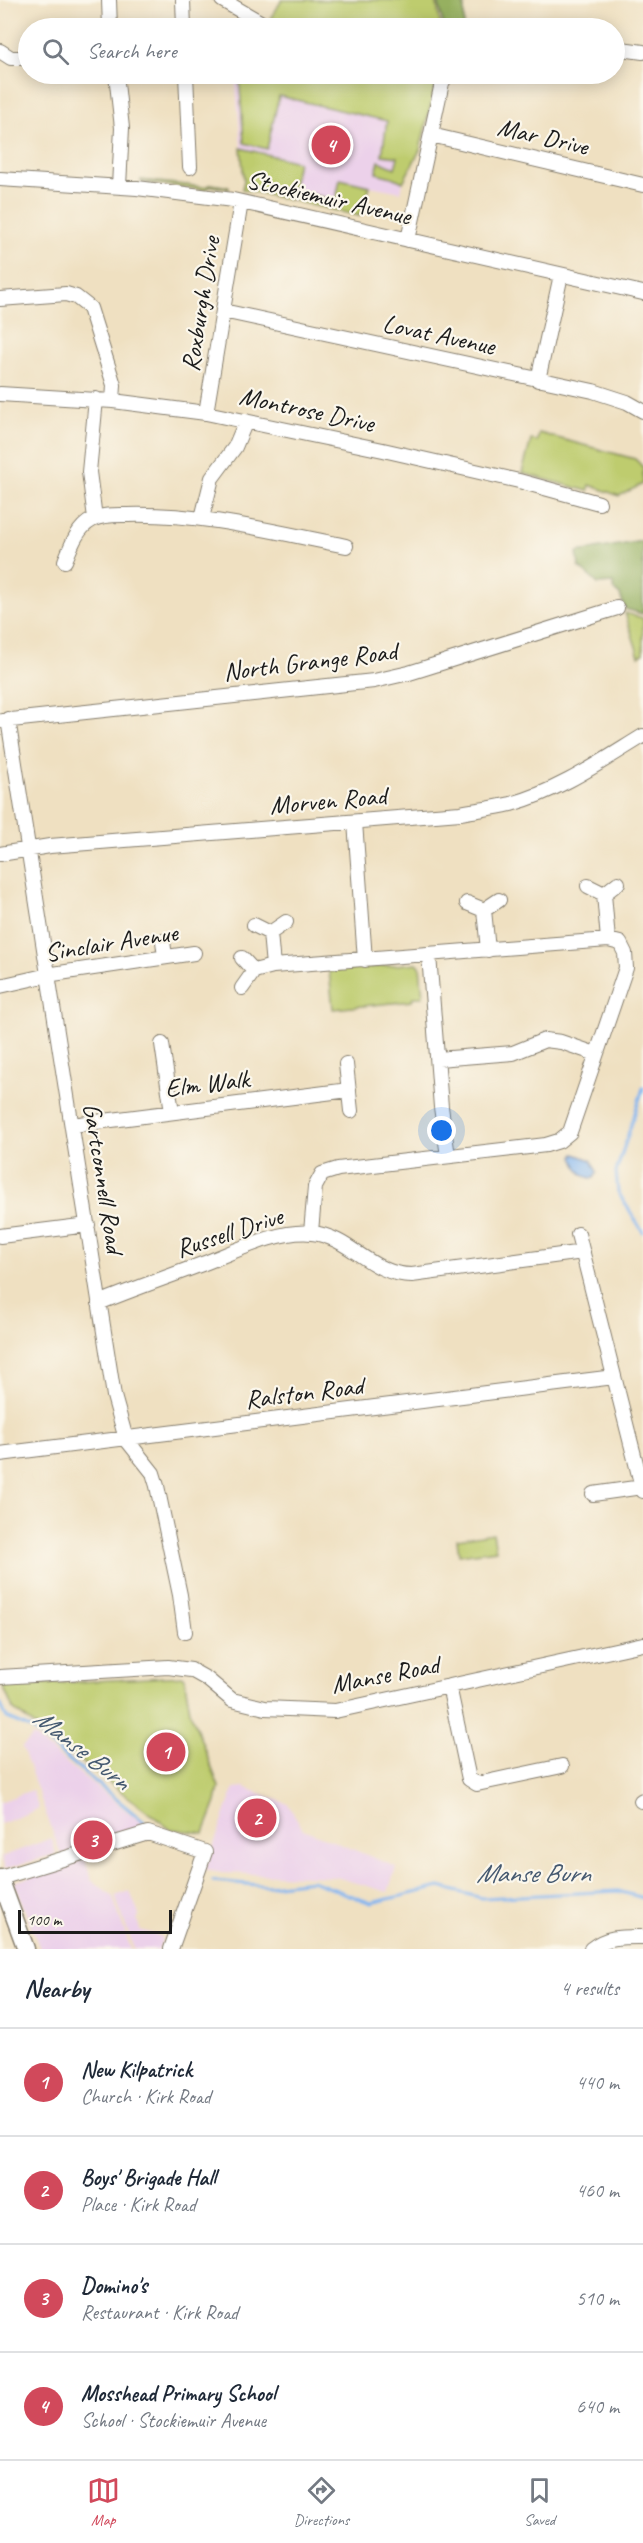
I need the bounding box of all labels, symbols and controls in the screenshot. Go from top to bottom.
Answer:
search box [18,18,625,84]
icon: search [39,35,72,68]
text: Search here [87,37,177,65]
street label: Mar Drive [494,110,593,163]
pin: 4 [312,122,350,168]
street label: Stockiemuir Avenue [244,163,416,233]
street label: Roxburgh Drive [174,233,228,374]
street label: Lovat Avenue [380,307,500,363]
street label: Montrose Drive [237,379,379,440]
street label: North Grange Road [221,634,402,689]
street label: Morven Road [268,779,391,822]
street label: Sinclair Avenue [42,915,181,969]
street label: Elm Walk [163,1062,253,1105]
street label: Gartconnell Road [75,1101,132,1259]
your location [427,1116,456,1145]
street label: Russell Drive [172,1199,289,1265]
street label: Ralston Road [243,1368,369,1416]
street label: Manse Road [328,1647,445,1701]
water label: Manse Burn [27,1701,139,1798]
pin: 1 [146,1730,186,1774]
pin: 2 [238,1796,276,1840]
pin: 3 [74,1818,112,1862]
water label: Manse Burn [476,1856,592,1890]
scale bar [18,1907,172,1934]
text: 100 m [27,1910,61,1930]
text: Nearby [24,1972,89,2005]
text: 4 results [560,1976,619,2001]
text: New Kilpatrick [81,2056,192,2084]
text: 1 [39,2070,48,2095]
text: 440 m [576,2070,619,2095]
text: Church · Kirk Road [81,2084,211,2109]
text: Boys' Brigade Hall [81,2164,216,2192]
text: 2 [39,2178,48,2203]
text: 460 m [576,2178,619,2203]
text: Place · Kirk Road [81,2192,196,2217]
text: Domino's [81,2272,147,2300]
text: 3 [39,2286,48,2311]
text: 510 m [576,2286,619,2311]
text: Restaurant · Kirk Road [81,2300,238,2325]
text: Mosshead Primary School [81,2380,276,2408]
text: 4 [39,2394,48,2419]
text: 640 m [576,2394,619,2419]
text: School · Stockiemuir Avenue [81,2408,266,2433]
tab: Map [87,2474,120,2530]
tab: Directions [294,2474,349,2530]
tab: Saved [523,2474,556,2530]

